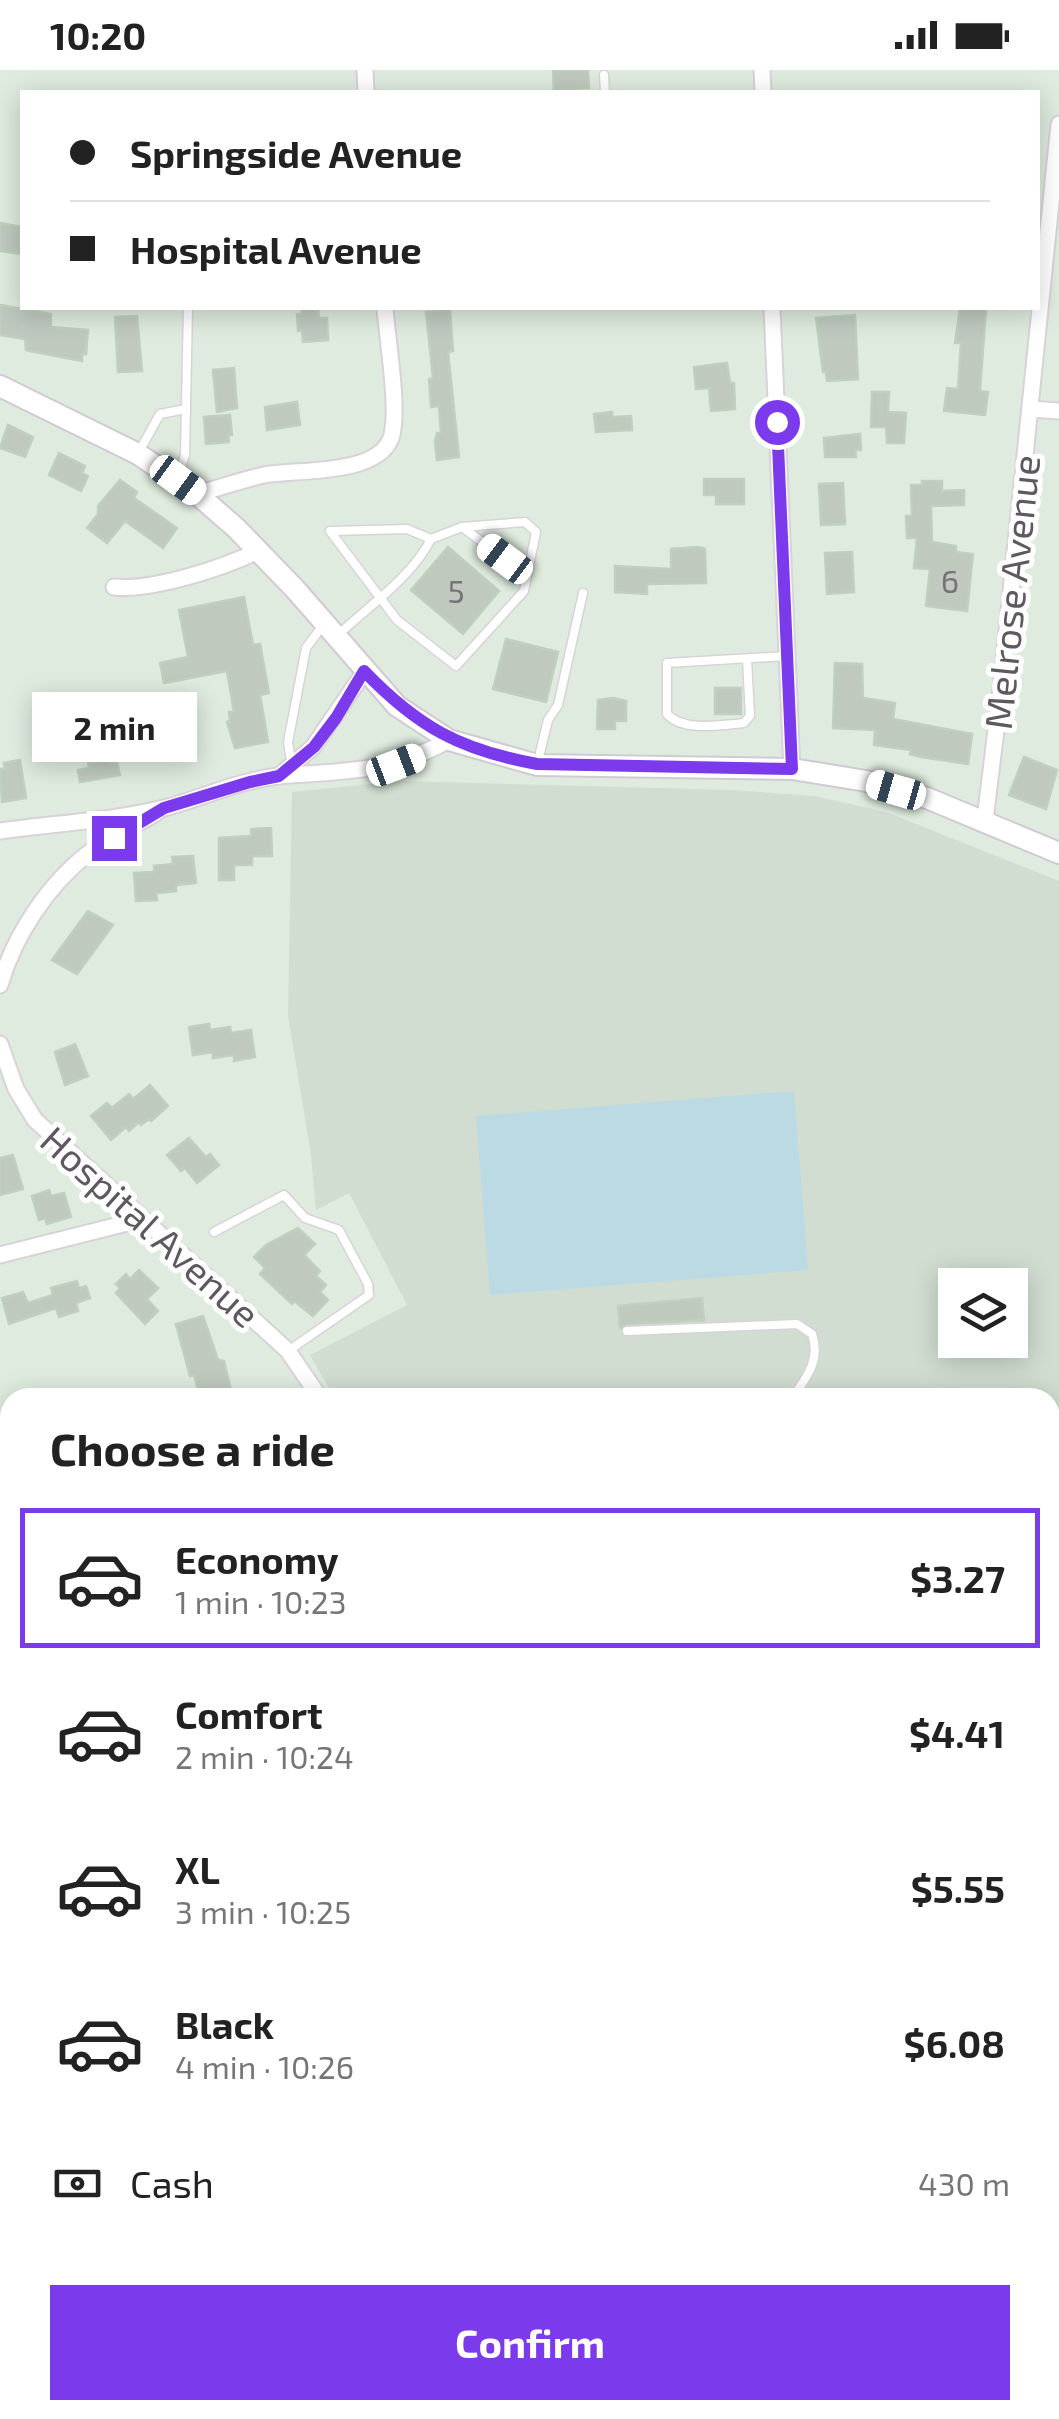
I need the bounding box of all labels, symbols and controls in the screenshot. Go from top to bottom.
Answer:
text: 10:20 [50,12,146,58]
text: Springside Avenue [130,130,462,176]
text: Hospital Avenue [130,226,422,272]
route start [755,400,800,445]
car [145,450,211,510]
street label: Melrose Avenue [974,452,1048,732]
car [472,529,538,589]
house number: 6 [941,561,959,599]
house number: 5 [447,571,465,609]
callout: 2 min [32,693,196,763]
text: 2 min [74,708,155,746]
car [363,740,429,790]
car [863,767,929,813]
route end [92,816,137,861]
street label: Hospital Avenue [32,1116,270,1336]
map controls [938,1268,1028,1358]
button: layers [938,1268,1028,1358]
text: Choose a ride [50,1421,335,1475]
icon: car [55,1533,145,1623]
text: Economy [175,1536,339,1582]
text: $3.27 [910,1555,1005,1601]
text: 1 min · 10:23 [175,1582,347,1620]
icon: car [55,1688,145,1778]
text: Comfort [175,1691,323,1737]
text: $4.41 [909,1710,1005,1756]
text: 2 min · 10:24 [175,1737,354,1775]
icon: car [55,1843,145,1933]
text: XL [175,1846,220,1892]
text: $5.55 [911,1865,1005,1911]
text: 3 min · 10:25 [175,1892,351,1930]
icon: car [55,1998,145,2088]
text: Black [175,2001,274,2047]
text: $6.08 [904,2020,1005,2066]
text: 4 min · 10:26 [175,2047,354,2085]
icon: cash [50,2156,105,2211]
text: Cash [130,2160,214,2206]
text: 430 m [918,2164,1010,2202]
button: Confirm [50,2285,1010,2400]

